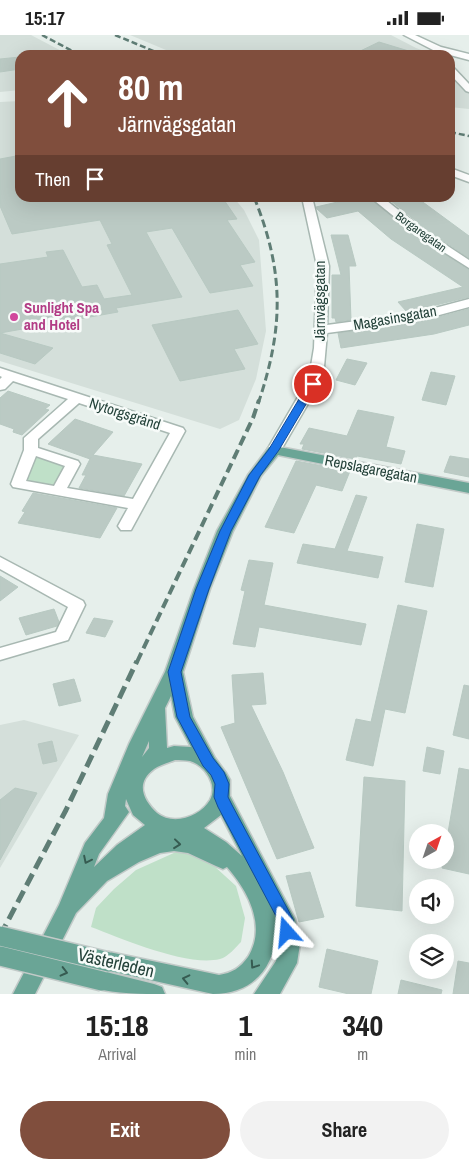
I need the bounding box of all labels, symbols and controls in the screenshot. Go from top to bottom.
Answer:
text: 15:17 [25,5,65,31]
text: 80 m [118,64,183,111]
icon: ahead [35,70,100,135]
text: Järnvägsgatan [118,109,236,139]
icon: arrive [81,165,109,193]
text: Then [35,166,71,192]
street label: Borgaregatan [392,208,450,256]
street label: Järnvägsgatan [309,261,330,341]
place label: Sunlight Spa and Hotel [24,297,99,335]
street label: Magasinsgatan [352,300,438,335]
marker: Sunlight Spa and Hotel [8,311,20,323]
pin [292,363,334,405]
icon: arrive [299,370,327,398]
street label: Nytorgsgränd [87,392,164,435]
street label: Repslagaregatan [323,449,419,488]
north arrow [409,824,454,869]
map controls [409,824,454,979]
one-way arrow [173,838,181,849]
one-way arrow [83,855,93,864]
button: sound [409,879,454,924]
position arrow [260,905,312,957]
button: layers [409,934,454,979]
street label: Västerleden [75,942,157,983]
one-way arrow [251,959,260,969]
one-way arrow [60,966,69,977]
one-way arrow [181,974,190,985]
text: 15:18 [86,1005,149,1045]
text: 1 [239,1005,252,1045]
text: 340 [342,1005,383,1045]
text: Arrival [98,1043,136,1065]
text: min [234,1043,256,1065]
text: m [357,1043,368,1065]
button: Exit [20,1101,230,1159]
button: Share [240,1101,449,1159]

